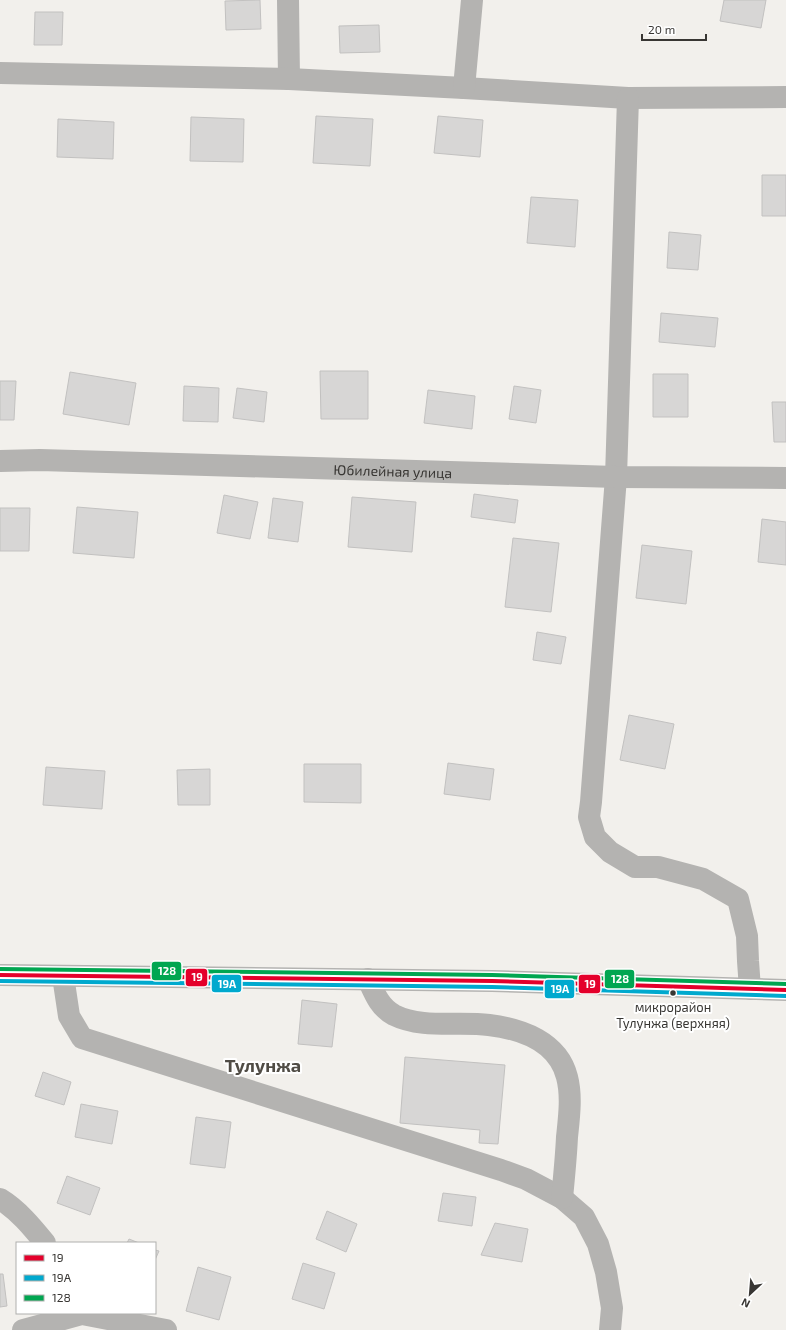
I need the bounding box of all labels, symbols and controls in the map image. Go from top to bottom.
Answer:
scale bar [642,16,706,42]
text: 20 m [648,22,675,36]
street label: Юбилейная улица [333,460,452,481]
line badge: 128 [151,961,182,981]
text: 128 [158,964,176,977]
line badge: 19 [185,968,208,987]
line badge: 128 [604,969,635,989]
text: 19 [191,970,203,983]
text: 128 [611,972,629,985]
line badge: 19А [211,974,242,993]
line badge: 19 [578,974,601,994]
text: 19А [218,977,237,990]
text: 19 [584,977,596,990]
line badge: 19А [544,979,575,999]
text: 19А [551,982,570,995]
marker: микрорайон Тулунжа (верхняя) [668,988,678,998]
place label: микрорайон Тулунжа (верхняя) [616,999,730,1031]
district label: Тулунжа [225,1054,301,1076]
legend [16,1242,156,1314]
text: 19 [52,1250,64,1264]
text: 19А [52,1270,72,1284]
north arrow [730,1274,770,1314]
text: 128 [52,1290,71,1304]
text: N [739,1296,752,1311]

